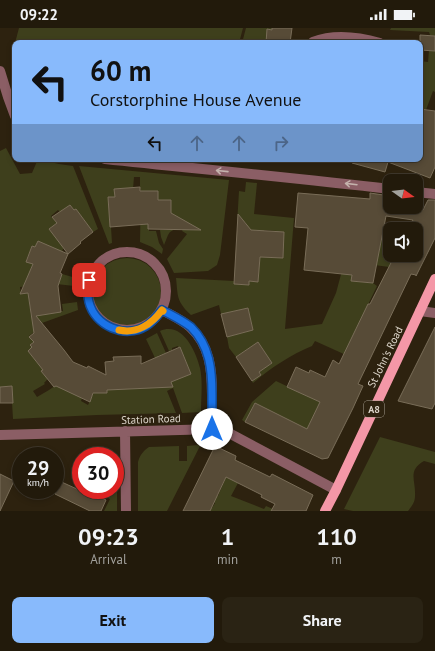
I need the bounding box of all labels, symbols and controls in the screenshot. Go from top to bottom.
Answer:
text: 09:22 [20,5,58,24]
text: 60 m [90,52,151,89]
icon: left [24,56,76,108]
text: Corstorphine House Avenue [90,88,301,111]
icon: left [144,132,166,154]
icon: ahead [186,132,208,154]
icon: ahead [228,132,250,154]
icon: right [270,132,292,154]
one-way arrow [216,168,229,175]
north arrow [383,174,423,214]
map controls [383,174,423,262]
one-way arrow [345,180,358,188]
button: sound [383,222,423,262]
pin [72,263,106,297]
icon: arrive [78,269,100,291]
street label: St John's Road [364,324,406,390]
road number: A8 [364,401,384,417]
position arrow [191,408,233,450]
street label: Station Road [121,411,181,427]
speed limit sign: 30 [72,447,124,499]
text: 29 [27,455,49,481]
text: km/h [27,476,49,489]
text: 09:23 [78,521,139,552]
text: 1 [221,521,234,552]
text: 110 [316,521,357,552]
text: Arrival [90,551,127,568]
text: min [217,551,238,568]
text: m [331,551,342,568]
button: Exit [12,597,214,643]
button: Share [222,597,423,643]

